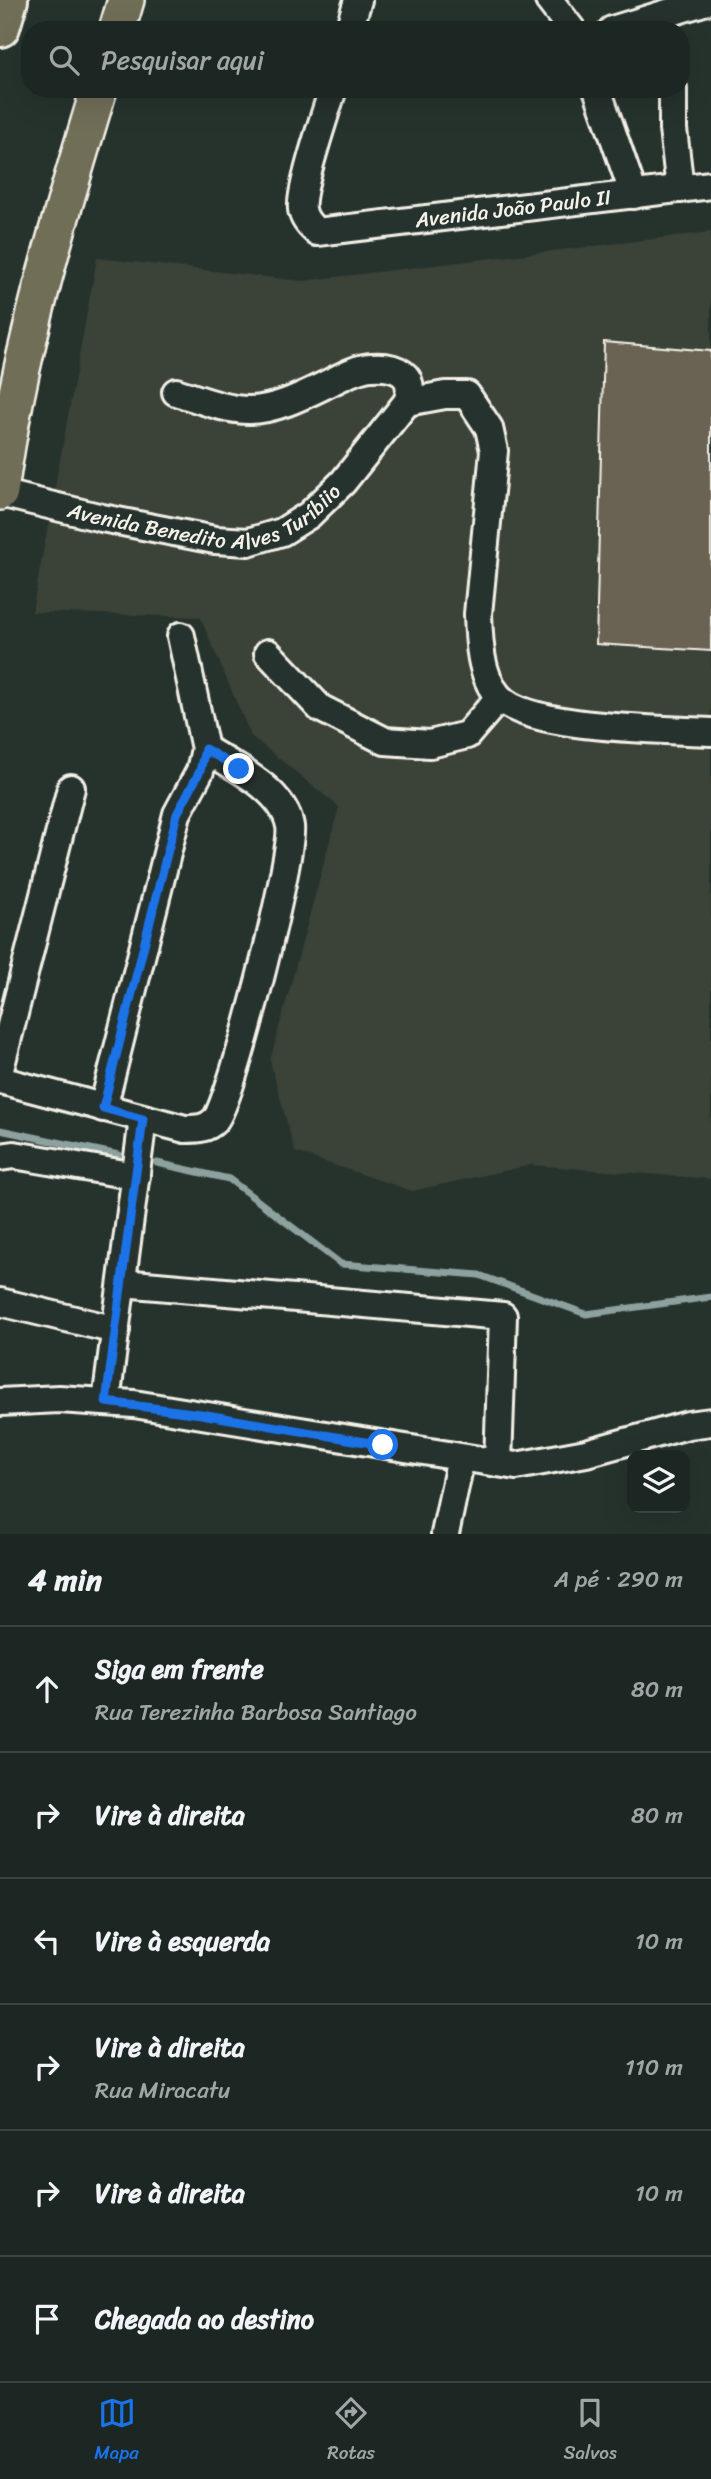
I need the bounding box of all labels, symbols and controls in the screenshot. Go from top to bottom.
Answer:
search box [21,21,690,98]
text: Pesquisar aqui [101,37,264,83]
icon: search [45,41,83,79]
street label: Avenida João Paulo II [412,178,614,239]
street label: Avenida Benedito Alves Turíbiio [63,474,350,561]
route end [223,753,254,784]
route start [367,1429,398,1460]
map controls [627,1450,690,1513]
button: layers [627,1450,690,1513]
text: 4 min [28,1553,102,1607]
text: A pé · 290 m [554,1559,683,1600]
text: Siga em frente [95,1646,264,1692]
text: 80 m [631,1669,683,1710]
icon: ahead [28,1670,66,1708]
text: Rua Terezinha Barbosa Santiago [95,1692,417,1733]
text: Vire à direita [95,1792,245,1838]
text: 80 m [631,1795,683,1836]
icon: right [28,1796,66,1834]
text: Vire à esquerda [95,1918,270,1964]
text: 10 m [635,1921,683,1962]
icon: left [28,1922,66,1960]
text: Vire à direita [95,2024,245,2070]
text: 110 m [625,2047,683,2088]
icon: right [28,2048,66,2086]
text: Rua Miracatu [95,2070,230,2111]
text: Vire à direita [95,2170,245,2216]
text: 10 m [635,2173,683,2214]
icon: right [28,2174,66,2212]
text: Chegada ao destino [95,2296,314,2342]
icon: arrive [28,2300,66,2338]
tab: Mapa [94,2394,139,2469]
tab: Rotas [327,2394,375,2469]
tab: Salvos [564,2394,617,2469]

